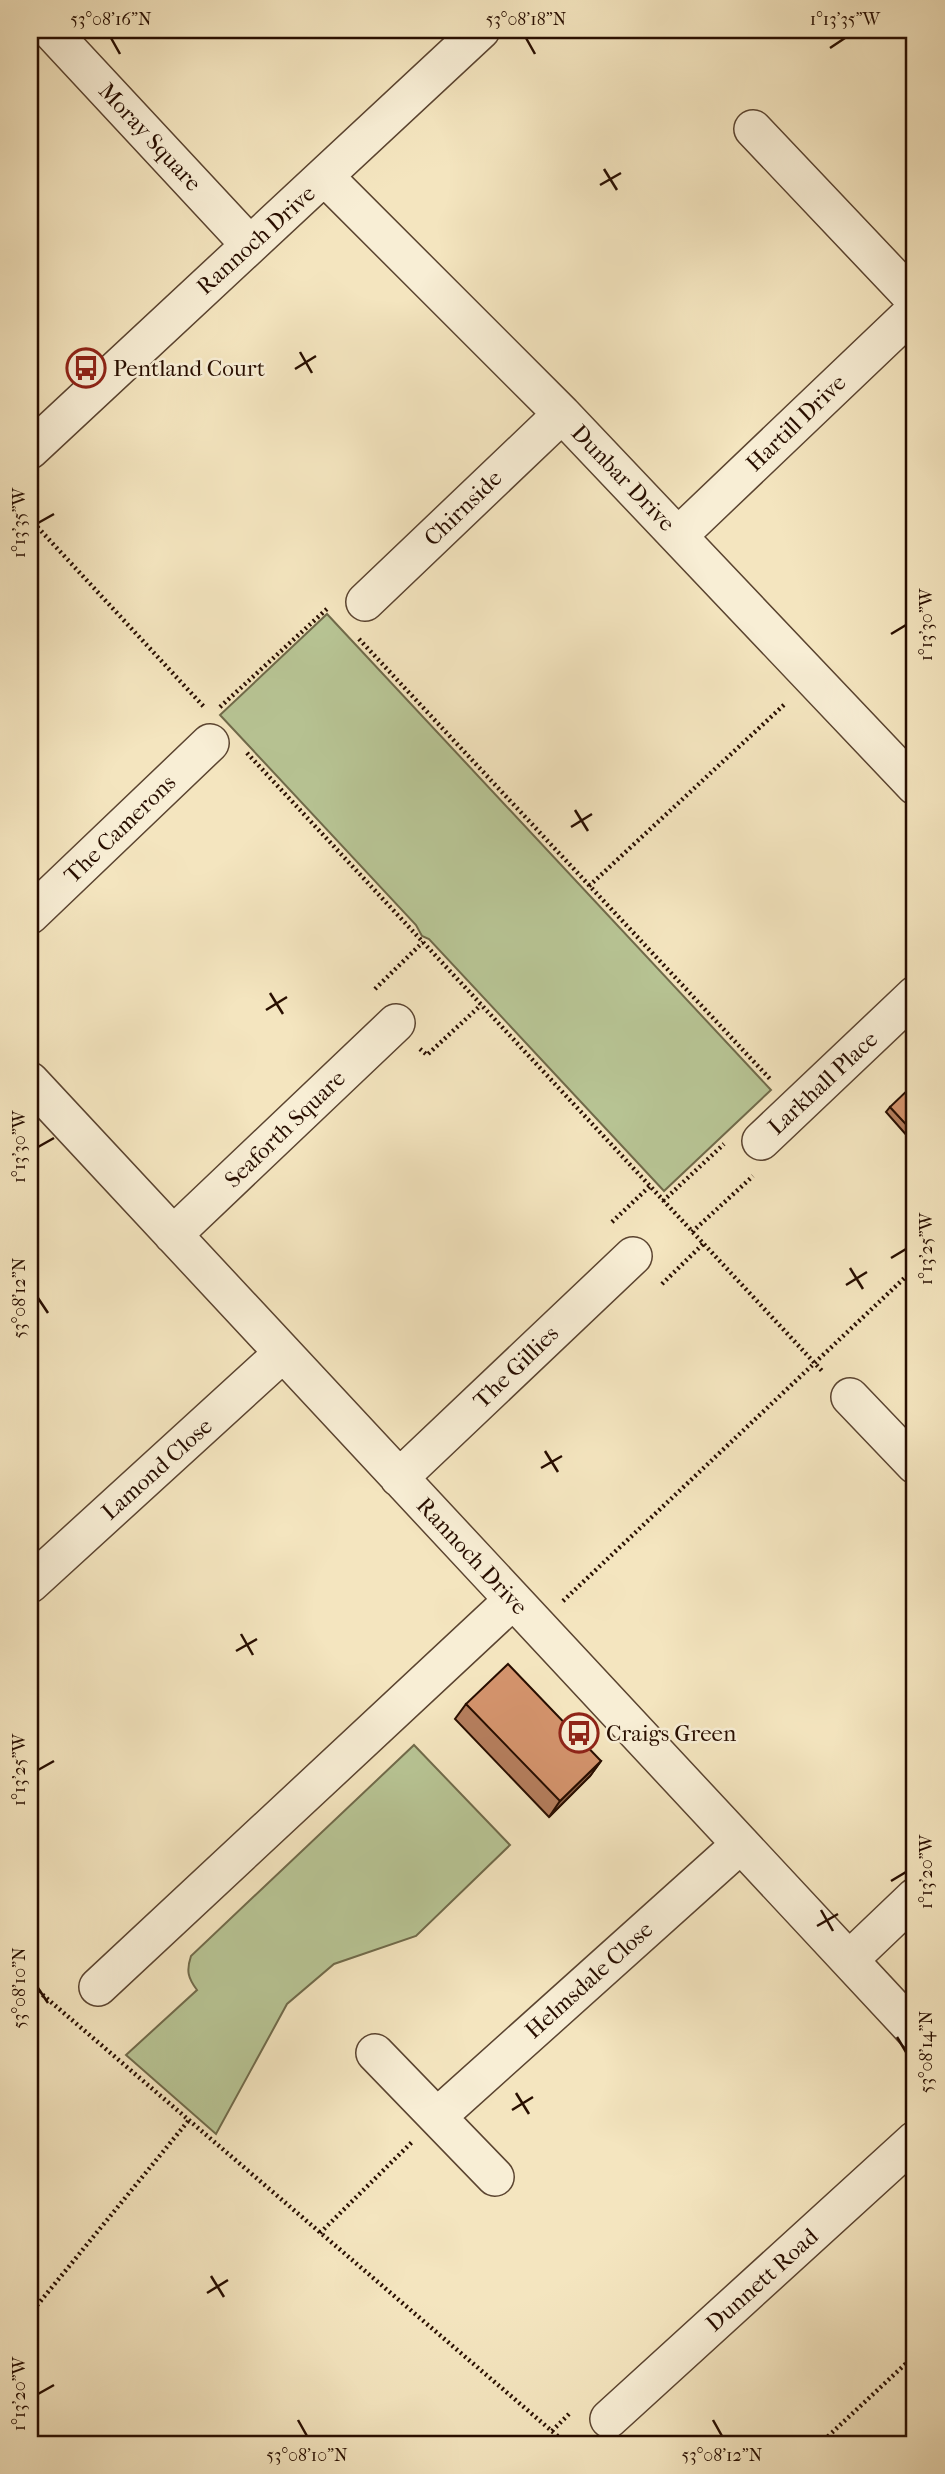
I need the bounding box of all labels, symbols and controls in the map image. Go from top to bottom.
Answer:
text: 53°08'16"N [70,9,152,30]
text: 53°08'18"N [486,9,567,30]
text: 1°13'35"W [810,9,882,30]
street label: Moray Square [93,77,207,197]
street label: Rannoch Drive [191,180,321,300]
bus stop icon: Pentland Court [65,347,107,389]
place label: Pentland Court [113,355,265,382]
street label: Hartill Drive [741,369,851,477]
street label: Dunbar Drive [566,419,680,537]
street label: Chirnside [419,464,507,552]
text: 1°13'35"W [9,486,30,558]
text: 1°13'30"W [916,587,937,661]
street label: The Camerons [59,769,181,889]
street label: Larkhall Place [763,1026,883,1140]
street label: Seaforth Square [219,1065,351,1193]
text: 1°13'30"W [9,1109,30,1183]
text: 1°13'25"W [916,1211,937,1285]
text: 53°08'12"N [9,1257,30,1338]
street label: The Gillies [468,1320,564,1414]
street label: Lamond Close [96,1412,218,1526]
street label: Rannoch Drive [411,1492,533,1620]
bus stop icon: Craigs Green [558,1712,600,1754]
place label: Craigs Green [606,1720,737,1747]
text: 1°13'25"W [9,1732,30,1806]
text: 1°13'20"W [916,1833,937,1909]
street label: Helmsdale Close [520,1916,658,2044]
text: 53°08'10"N [9,1947,30,2029]
text: 53°08'14"N [916,2011,937,2093]
street label: Dunnett Road [701,2222,824,2337]
text: 1°13'20"W [9,2355,30,2431]
text: 53°08'10"N [266,2445,348,2466]
text: 53°08'12"N [682,2445,763,2466]

